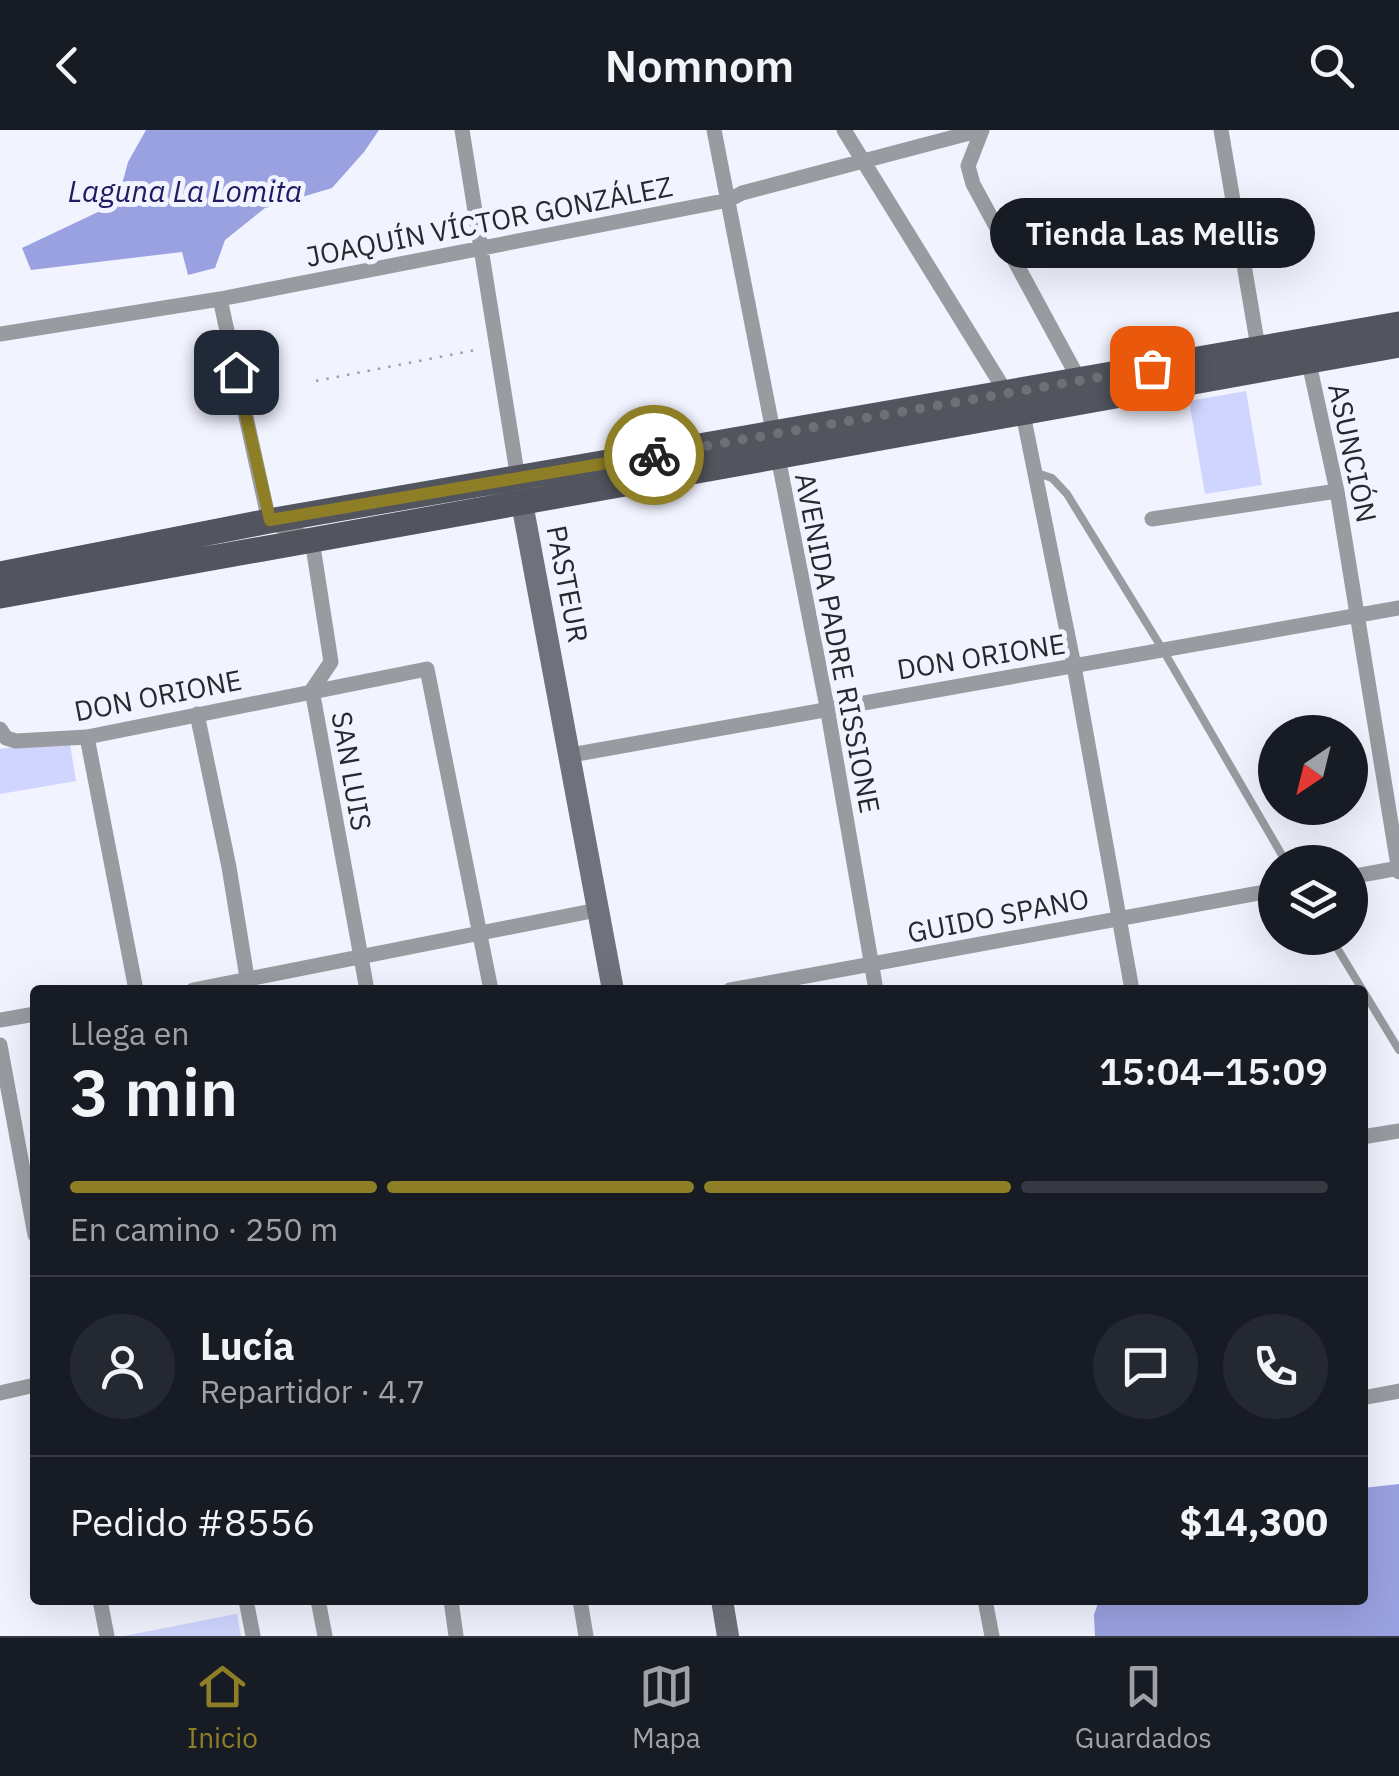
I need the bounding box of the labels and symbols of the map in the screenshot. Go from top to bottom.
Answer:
street label: JOAQUÍN VÍCTOR GONZÁLEZ [302,167,676,275]
water label: Laguna La Lomita [68,171,302,210]
callout: Tienda Las Mellis [990,198,1314,268]
pin [1110,326,1195,411]
pin [194,330,279,415]
street label: ASUNCIÓN [1320,380,1386,526]
courier [604,405,704,505]
street label: AVENIDA PADRE RISSIONE [787,470,889,816]
street label: PASTEUR [539,522,597,646]
street label: DON ORIONE [894,624,1068,688]
street label: DON ORIONE [71,661,245,729]
street label: SAN LUIS [323,709,381,833]
north arrow [1258,715,1368,825]
street label: GUIDO SPANO [904,879,1092,951]

